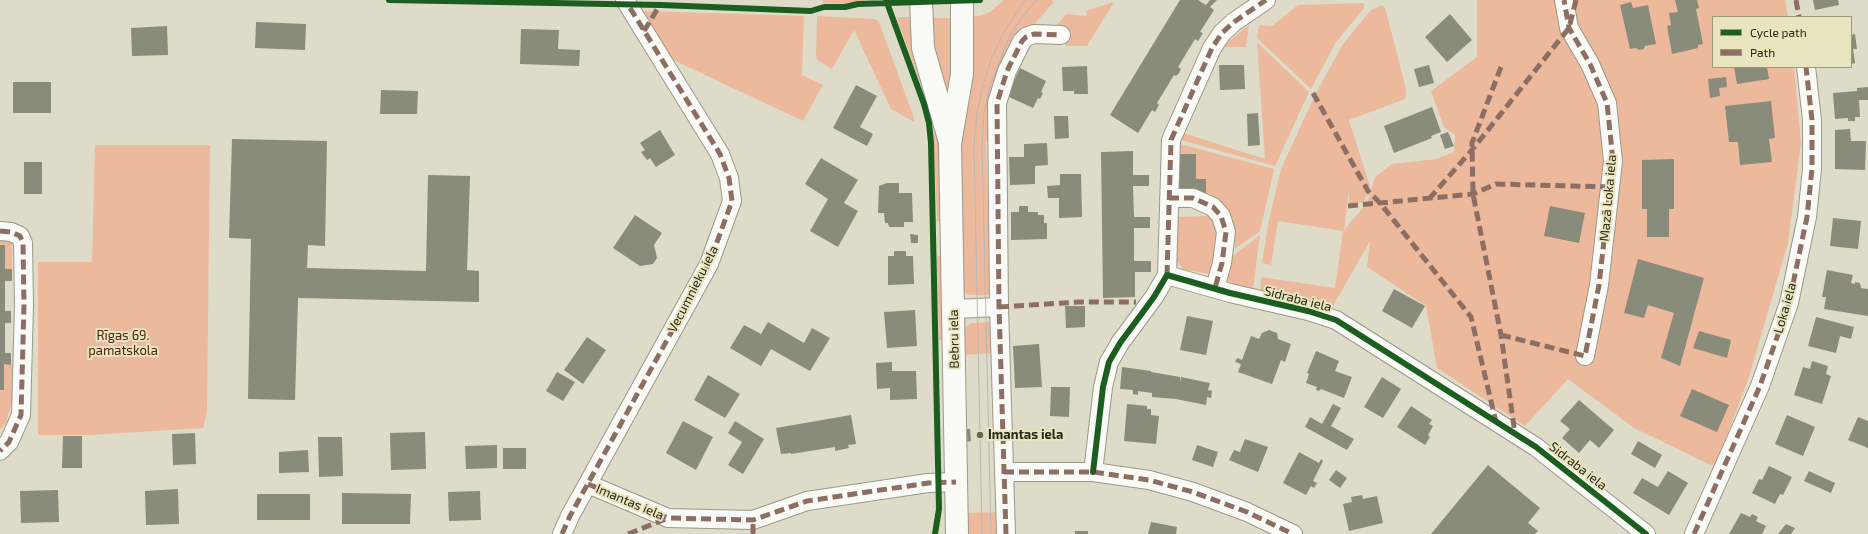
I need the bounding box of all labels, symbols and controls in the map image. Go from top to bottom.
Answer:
legend [1712,16,1852,68]
text: Cycle path [1750,25,1807,39]
text: Path [1750,45,1775,59]
street label: Mazā Loka iela [1596,154,1620,242]
street label: Vecumnieku iela [664,243,722,335]
street label: Loka iela [1770,281,1800,335]
street label: Sidraba iela [1263,283,1333,315]
street label: Bebru iela [946,309,962,369]
park label: Rīgas 69. pamatskola [88,328,158,359]
place label: Imantas iela [988,427,1064,443]
marker: Imantas iela [975,430,985,440]
street label: Sidraba iela [1546,439,1610,493]
street label: Imantas iela [594,481,666,523]

